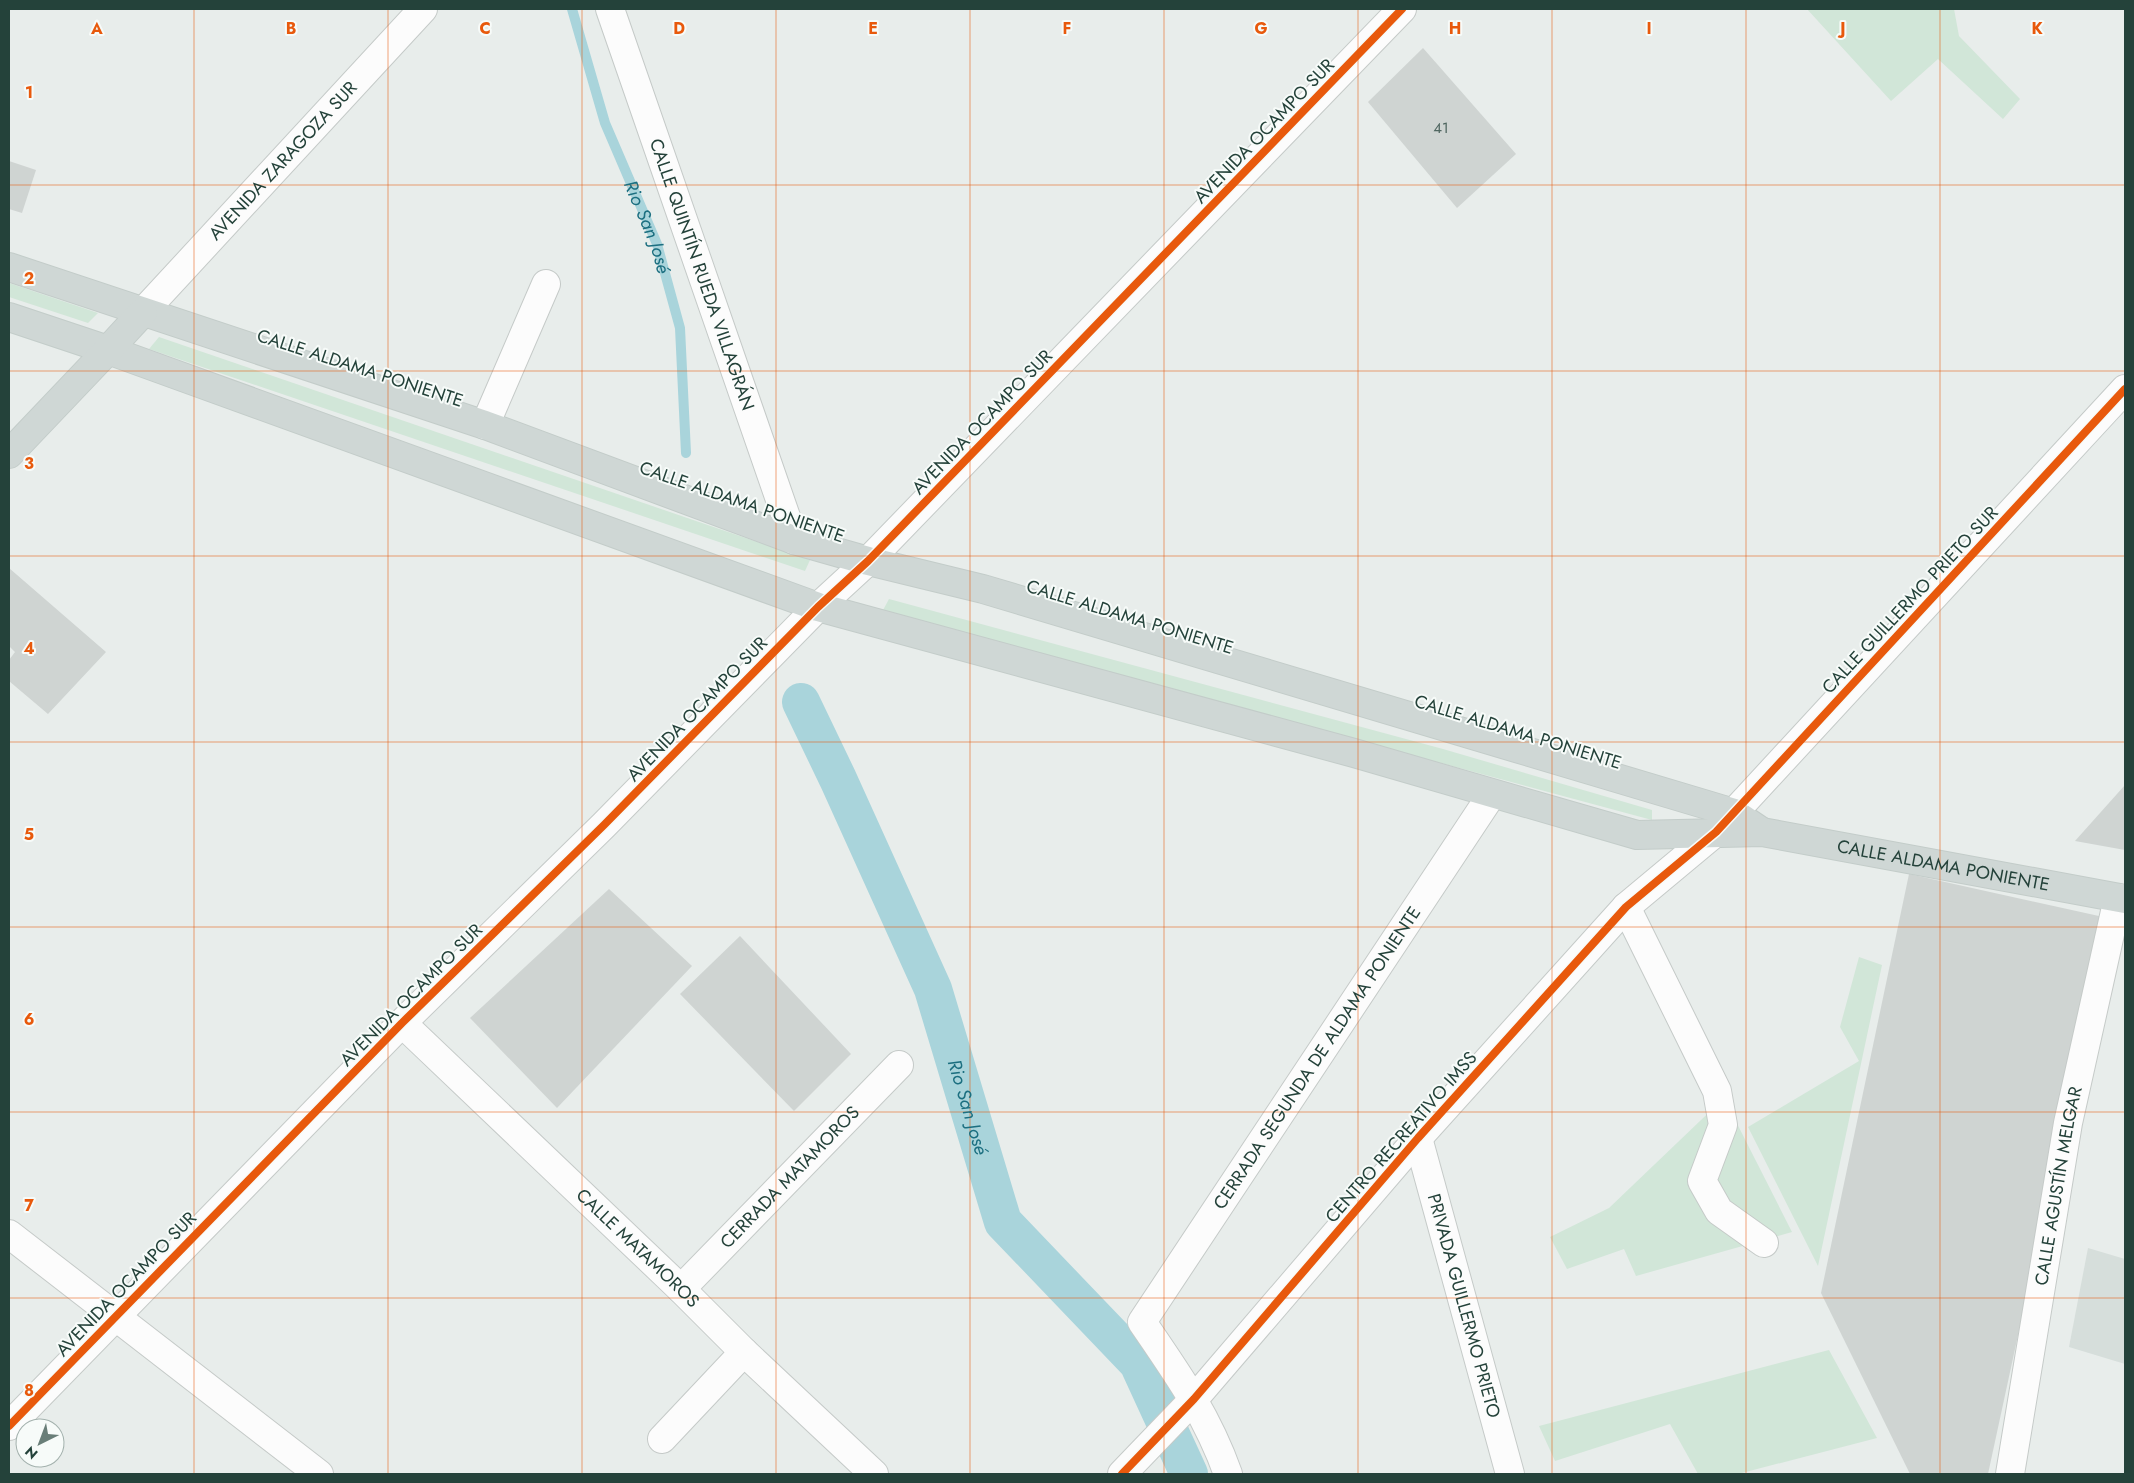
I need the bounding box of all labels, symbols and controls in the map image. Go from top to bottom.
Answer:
text: A [90,17,103,40]
text: B [286,17,296,40]
text: C [479,17,491,40]
text: D [673,17,685,40]
text: E [868,17,878,40]
text: F [1063,17,1071,40]
text: G [1254,17,1268,40]
text: H [1449,17,1461,40]
text: I [1646,17,1652,40]
text: J [1837,17,1846,40]
text: K [2031,17,2043,40]
street label: AVENIDA OCAMPO SUR [1188,53,1340,209]
street label: AVENIDA ZARAGOZA SUR [203,75,363,246]
text: 1 [25,81,33,104]
house number: 41 [1433,117,1449,139]
street label: CALLE QUINTÍN RUEDA VILLAGRÁN [643,135,761,414]
water label: Rio San José [617,176,678,277]
text: 2 [24,267,34,290]
street label: CALLE ALDAMA PONIENTE [254,322,466,414]
street label: AVENIDA OCAMPO SUR [906,344,1058,500]
text: 3 [24,452,34,475]
street label: CALLE ALDAMA PONIENTE [636,455,848,549]
street label: CALLE GUILLERMO PRIETO SUR [1816,500,2004,700]
street label: CALLE ALDAMA PONIENTE [1023,573,1237,661]
street label: AVENIDA OCAMPO SUR [621,631,773,787]
text: 4 [23,637,35,660]
street label: CALLE ALDAMA PONIENTE [1411,688,1625,776]
text: 5 [24,823,34,846]
street label: CALLE ALDAMA PONIENTE [1835,833,2052,898]
street label: CERRADA SEGUNDA DE ALDAMA PONIENTE [1207,901,1427,1215]
street label: AVENIDA OCAMPO SUR [334,918,488,1072]
text: 6 [24,1008,34,1031]
street label: CENTRO RECREATIVO IMSS [1319,1045,1483,1229]
water label: Rio San José [941,1056,995,1159]
street label: CALLE AGUSTÍN MELGAR [2028,1084,2089,1287]
street label: CERRADA MATAMOROS [714,1100,865,1254]
street label: CALLE MATAMOROS [570,1183,706,1314]
street label: PRIVADA GUILLERMO PRIETO [1421,1191,1507,1421]
text: 7 [24,1194,34,1217]
street label: AVENIDA OCAMPO SUR [50,1206,202,1362]
text: 8 [24,1379,34,1402]
north arrow [15,1418,65,1468]
text: N [20,1442,42,1464]

